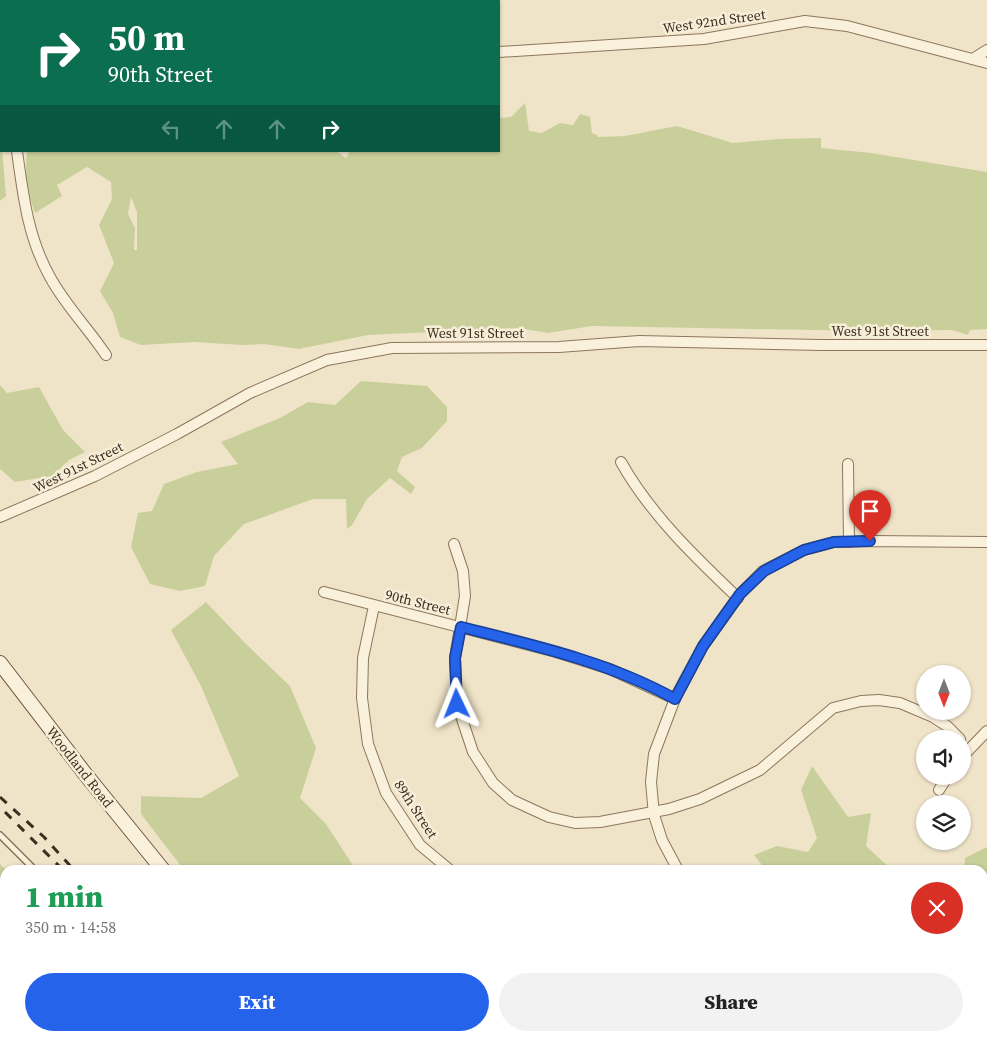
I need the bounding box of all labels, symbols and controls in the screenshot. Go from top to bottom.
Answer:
street label: West 92nd Street [661,4,767,38]
text: 50 m [108,14,185,62]
icon: right [25,20,90,85]
text: 90th Street [108,59,212,89]
icon: left [157,115,185,143]
icon: ahead [210,115,238,143]
icon: ahead [263,115,291,143]
icon: right [316,115,344,143]
street label: West 91st Street [831,321,929,341]
street label: West 91st Street [426,323,524,343]
street label: West 91st Street [30,436,127,497]
pin [849,490,891,541]
icon: arrive [856,497,884,525]
street label: 90th Street [383,584,453,620]
north arrow [916,665,971,720]
map controls [916,665,971,850]
position arrow [430,677,482,729]
street label: Woodland Road [42,722,118,812]
button: sound [916,730,971,785]
street label: 89th Street [390,776,443,843]
button: layers [916,795,971,850]
text: 1 min [25,876,103,917]
button: close [911,882,963,934]
text: 350 m · 14:58 [25,916,116,938]
button: Exit [25,973,489,1031]
button: Share [499,973,963,1031]

